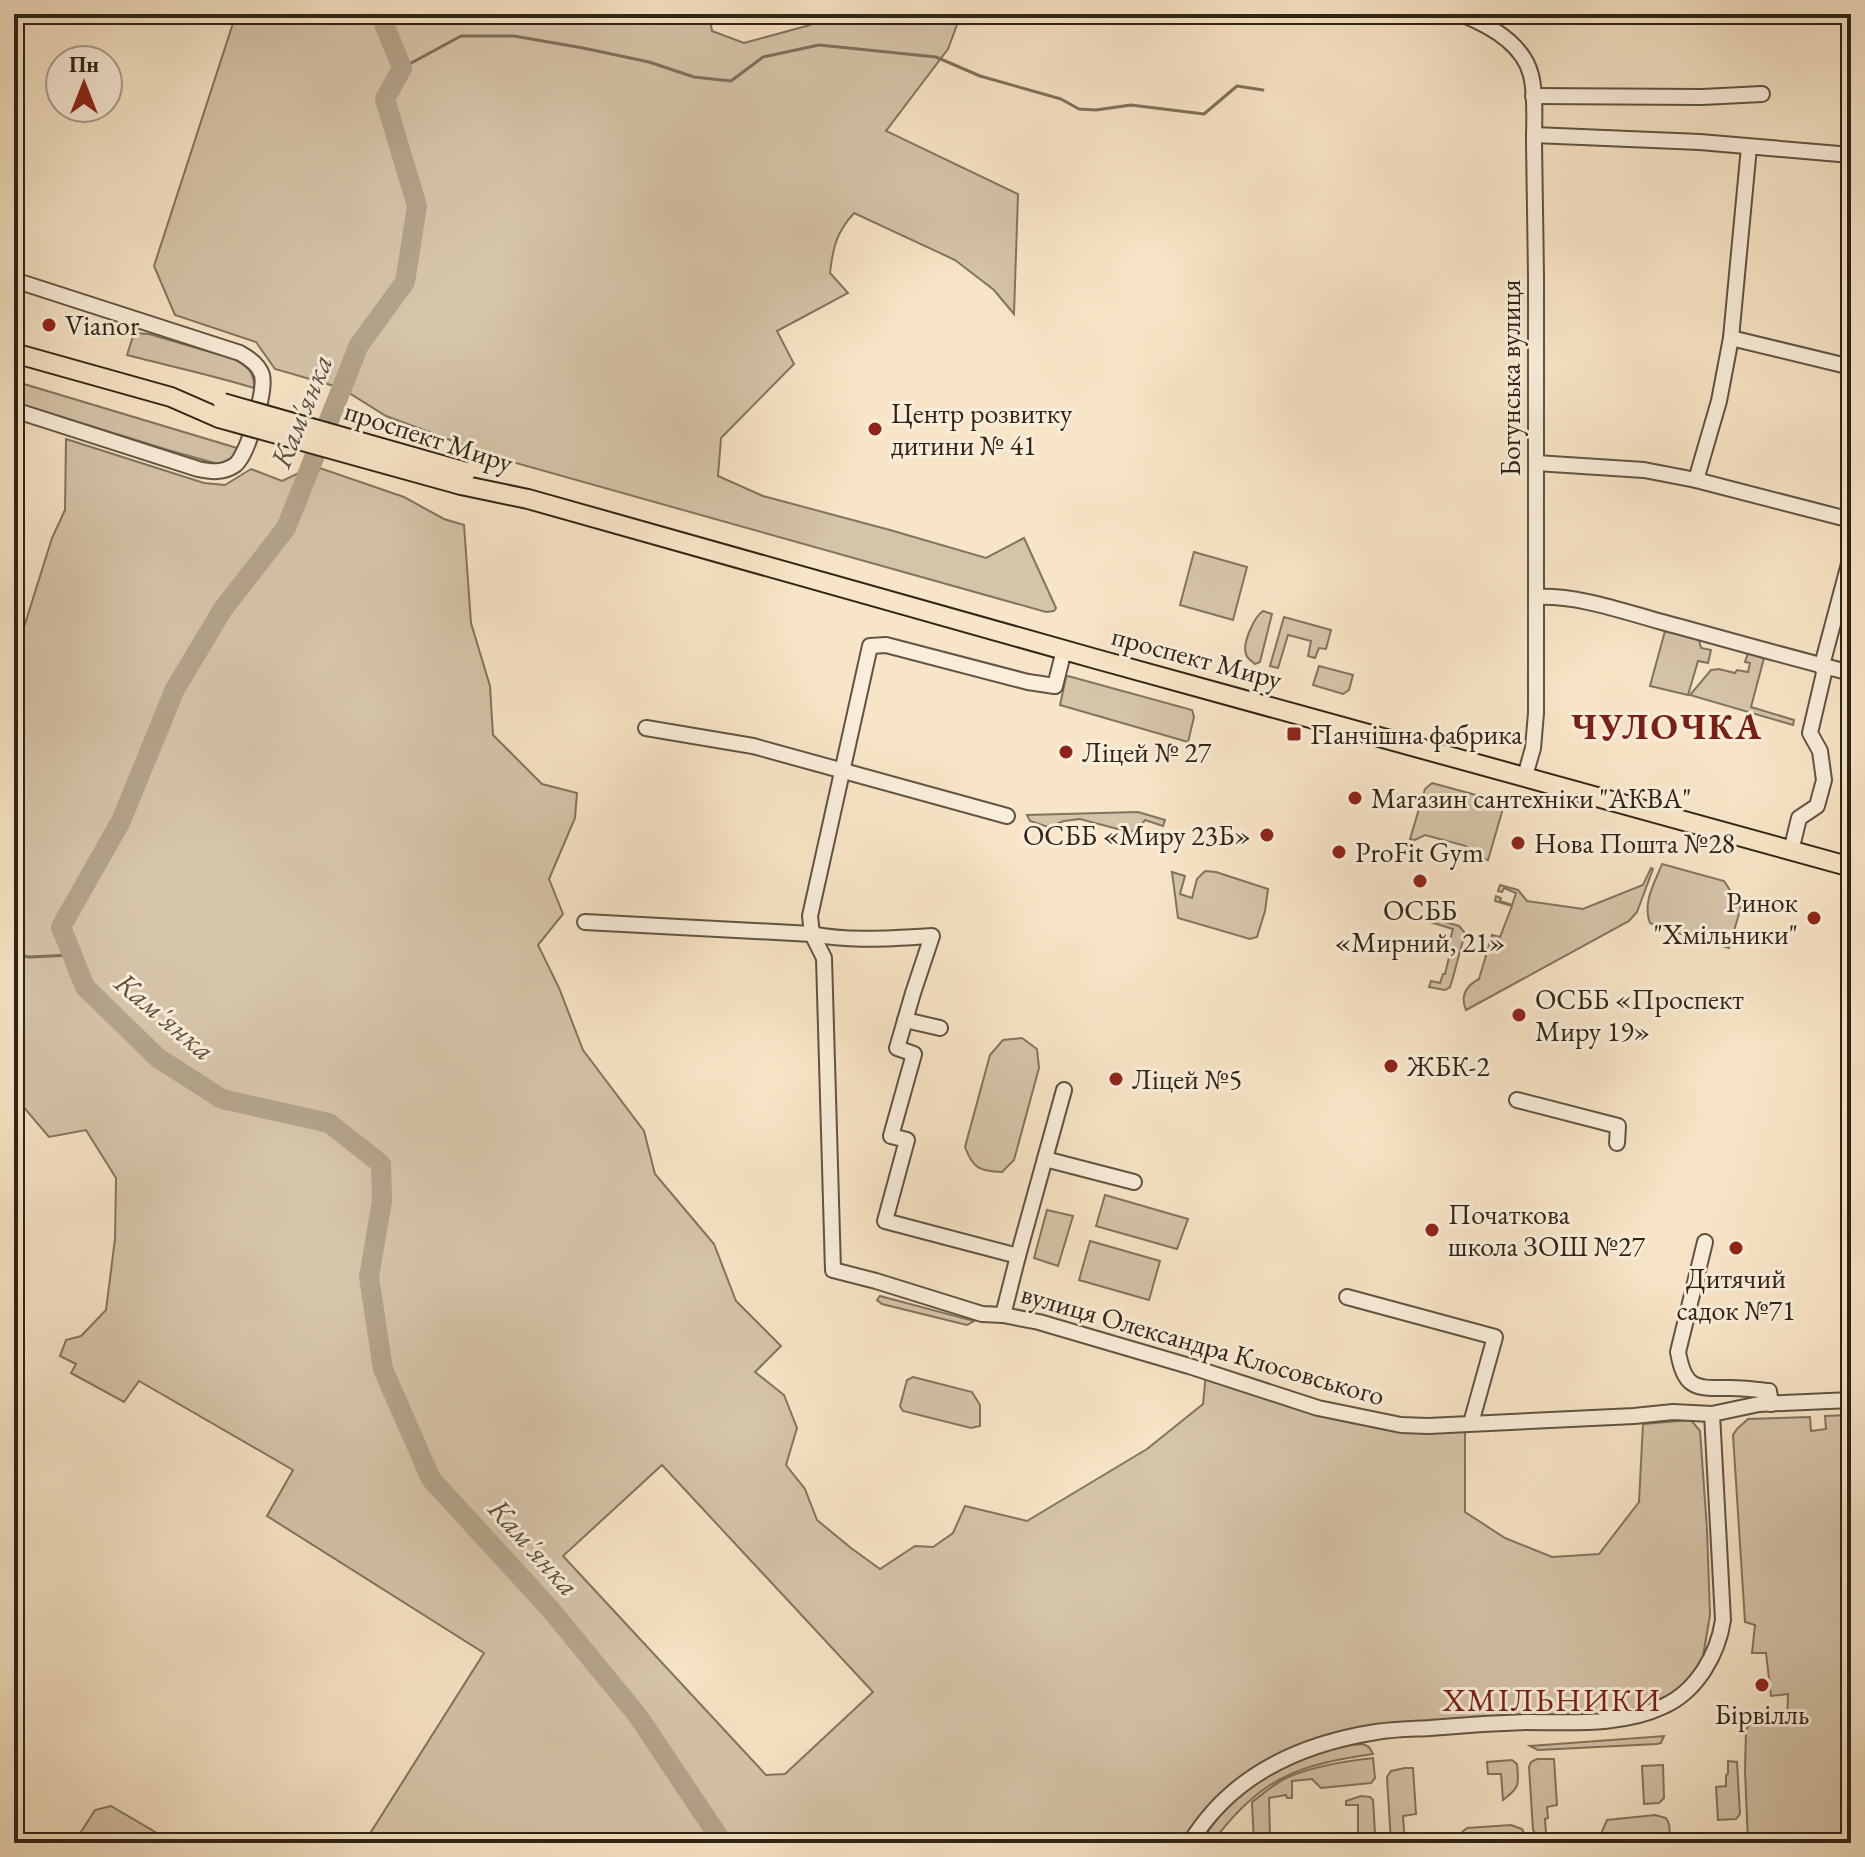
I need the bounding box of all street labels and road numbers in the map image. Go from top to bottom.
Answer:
street label: Богунська вулиця [1492,280,1528,476]
street label: проспект Миру [340,392,518,480]
street label: проспект Миру [1108,617,1287,697]
street label: вулиця Олександра Клосовського [1017,1275,1389,1413]

